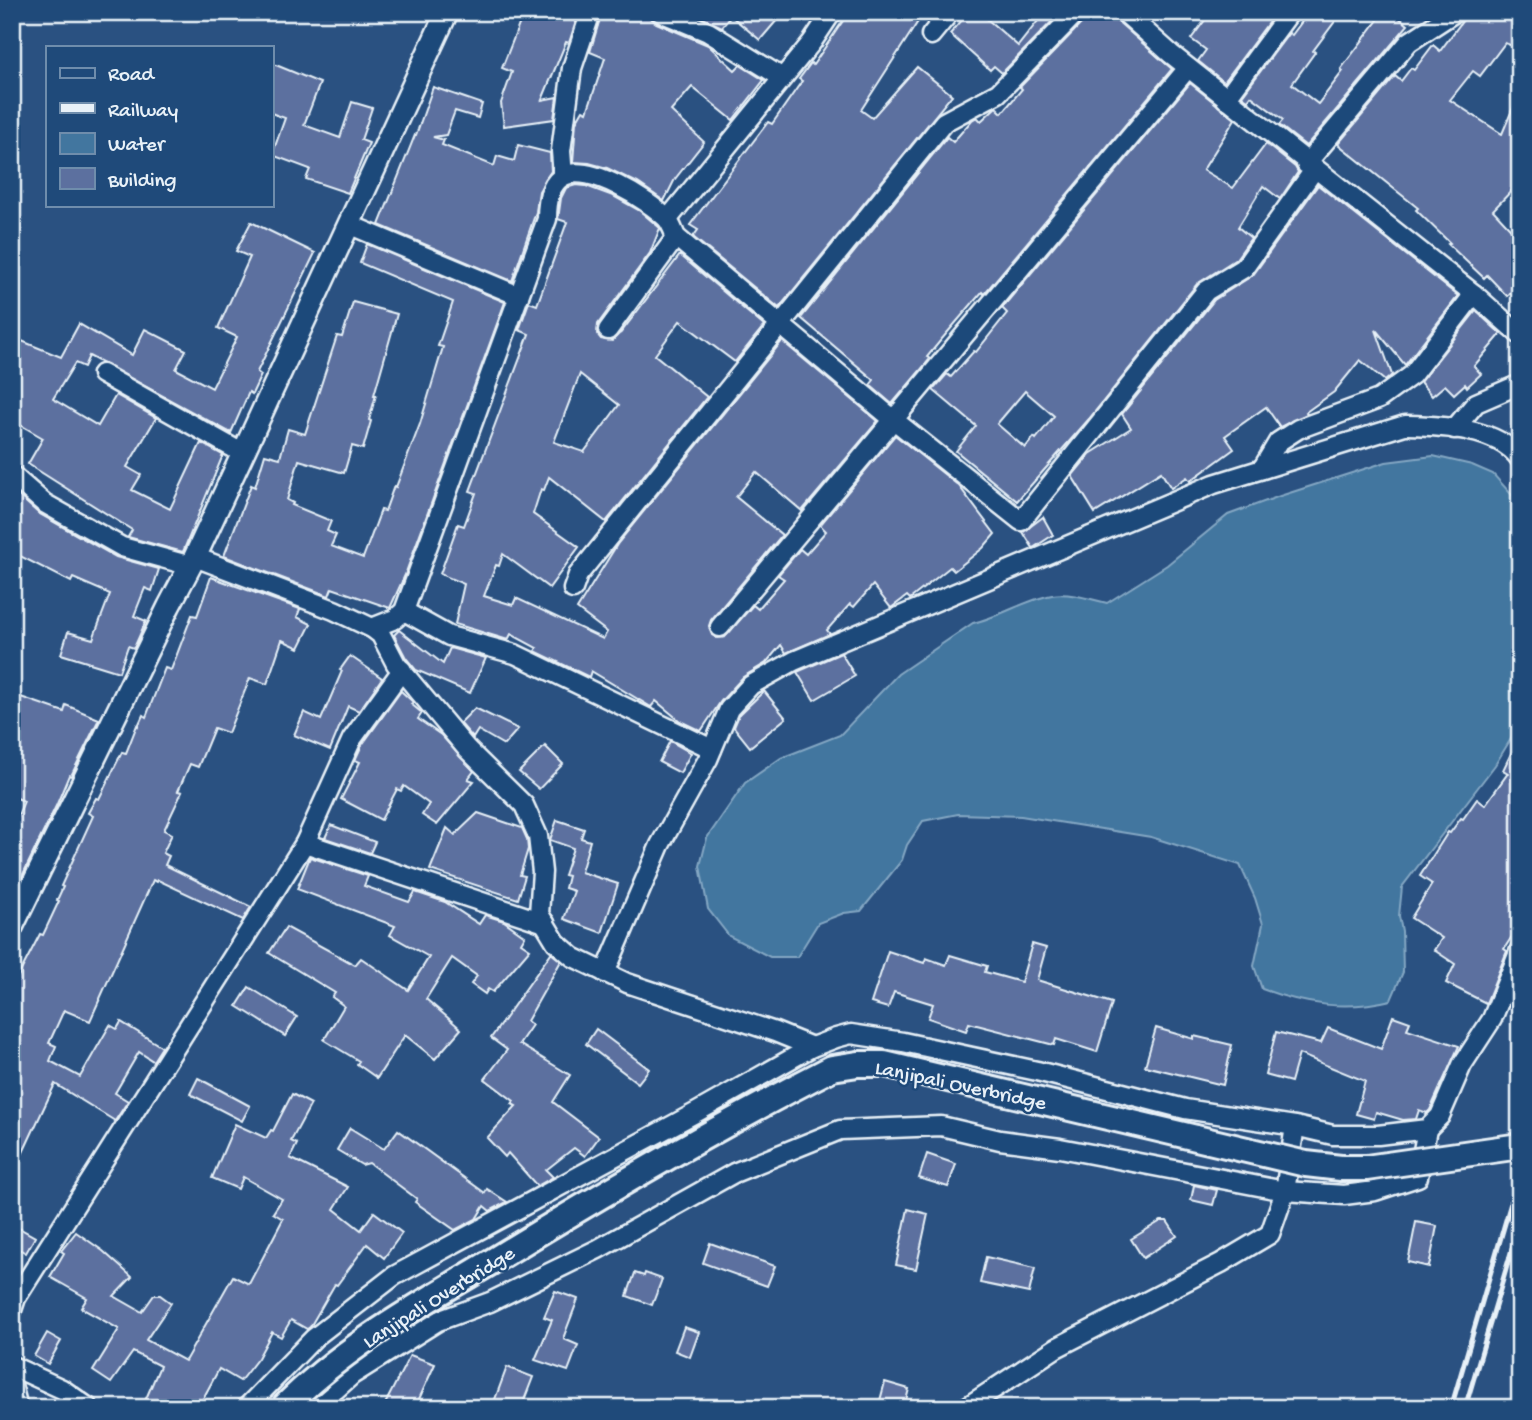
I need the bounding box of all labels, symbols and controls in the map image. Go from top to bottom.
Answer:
legend [46,46,273,206]
text: Road [108,64,156,89]
text: Railway [108,100,178,125]
text: Water [108,134,166,159]
text: Building [107,170,177,195]
street label: Lanjipali Overbridge [872,1057,1049,1118]
street label: Lanjipali Overbridge [359,1242,521,1356]

